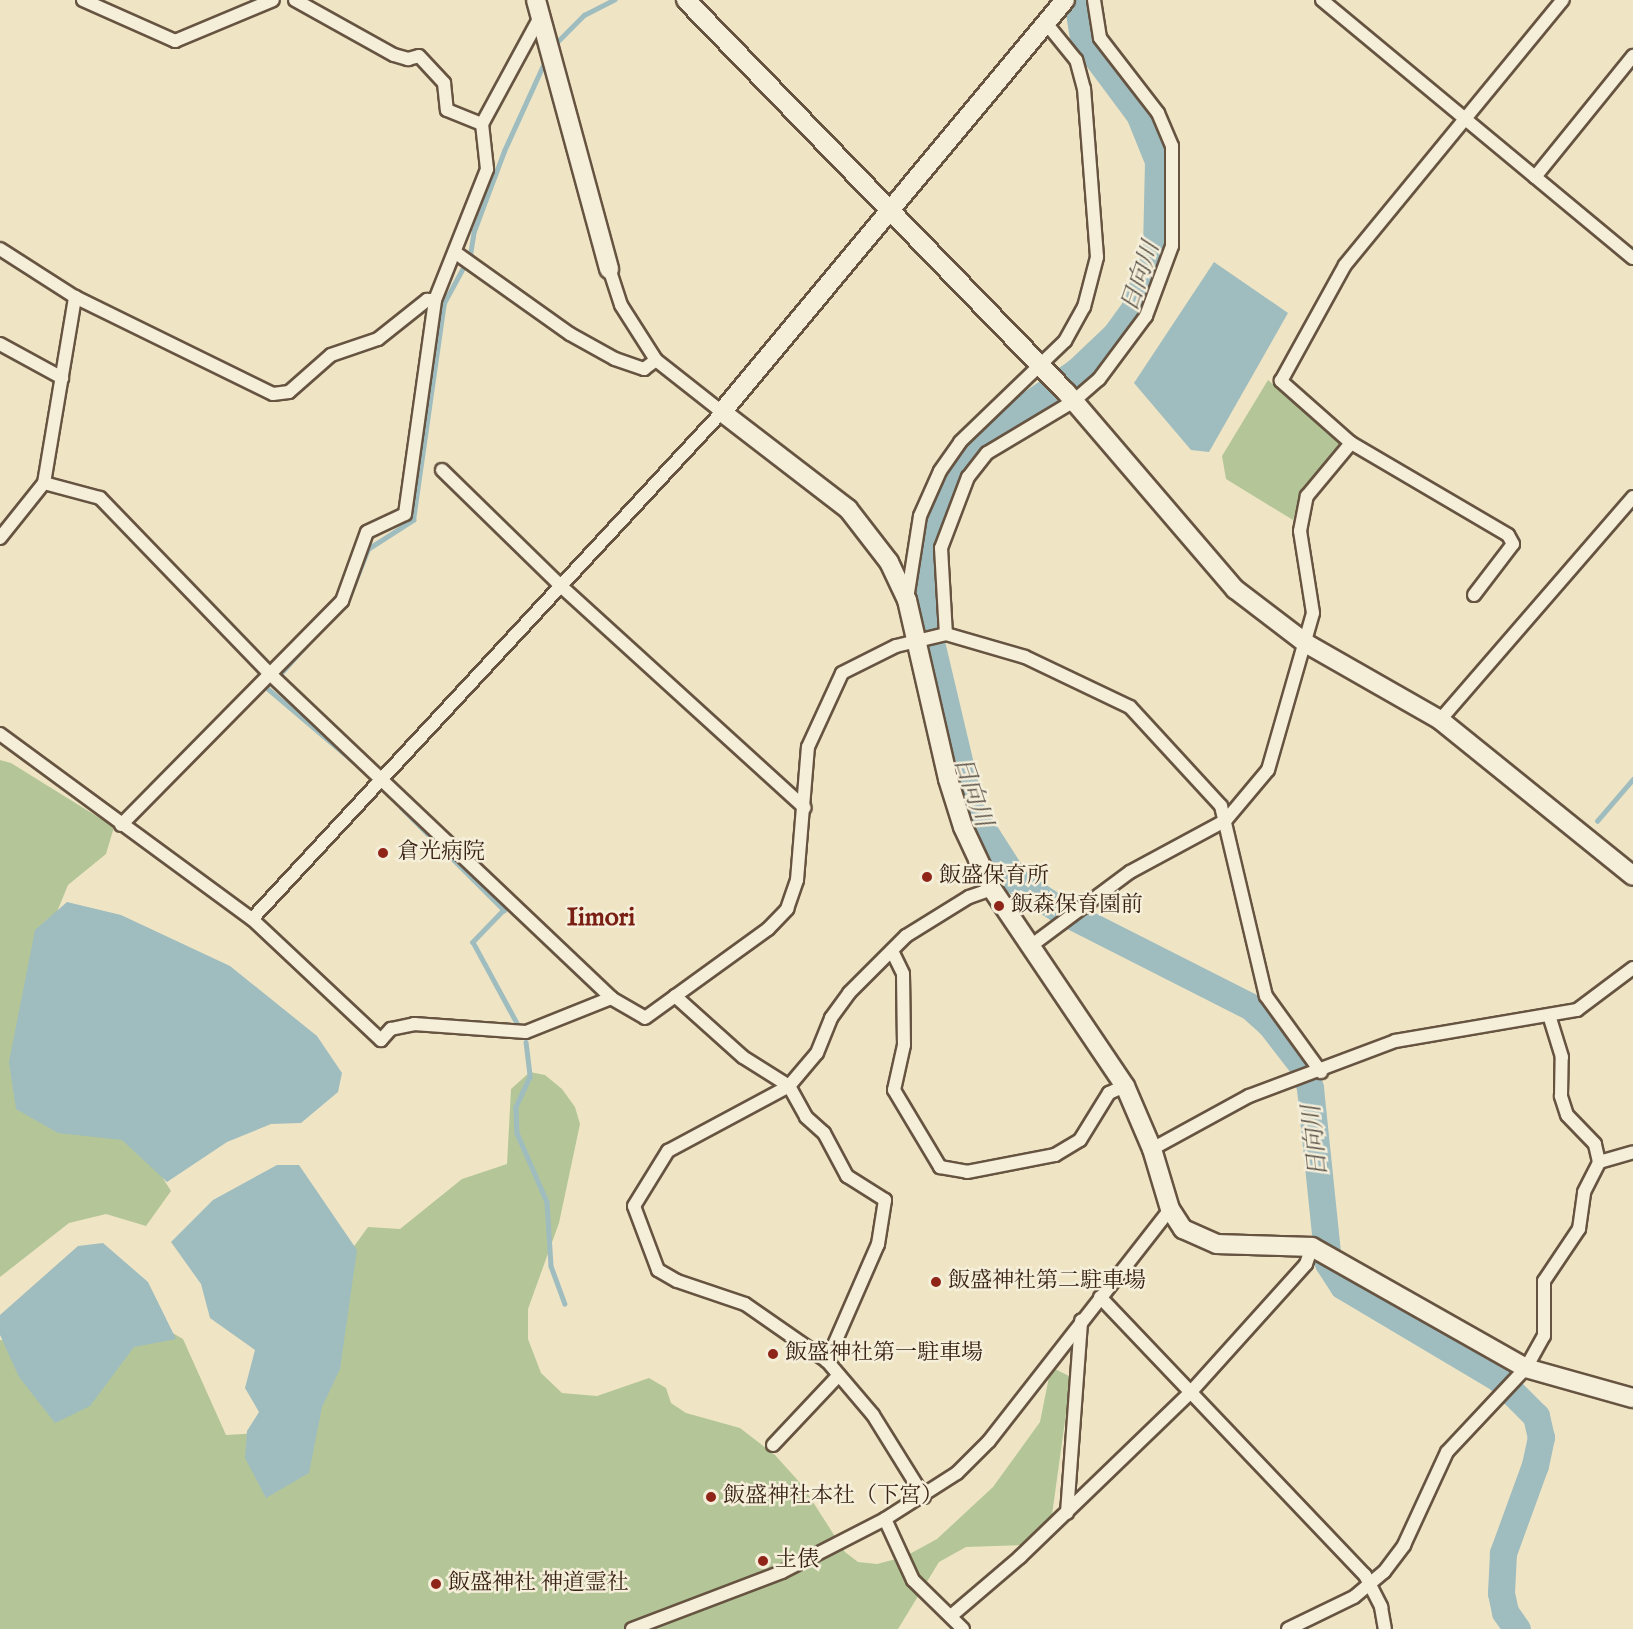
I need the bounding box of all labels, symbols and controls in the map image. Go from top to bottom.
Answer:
water label: 日向川 [1116,238,1166,316]
water label: 日向川 [947,753,997,831]
place label: 倉光病院 [397,840,485,866]
marker: 倉光病院 [374,844,392,862]
place label: 飯盛保育所 [939,864,1049,890]
marker: 飯盛保育所 [920,870,934,884]
place label: 飯森保育園前 [1011,893,1143,919]
marker: 飯森保育園前 [992,899,1006,913]
district label: Iimori [567,902,635,934]
water label: 日向川 [1298,1104,1334,1178]
place label: 飯盛神社第二駐車場 [948,1269,1146,1295]
marker: 飯盛神社第二駐車場 [929,1275,943,1289]
place label: 飯盛神社第一駐車場 [785,1341,983,1367]
marker: 飯盛神社第一駐車場 [766,1347,780,1361]
place label: 飯盛神社本社（下宮） [723,1484,943,1510]
marker: 飯盛神社本社（下宮） [704,1490,718,1504]
place label: 土俵 [775,1548,819,1574]
marker: 土俵 [756,1554,770,1568]
place label: 飯盛神社 神道霊社 [448,1571,629,1597]
marker: 飯盛神社 神道霊社 [429,1577,443,1591]

